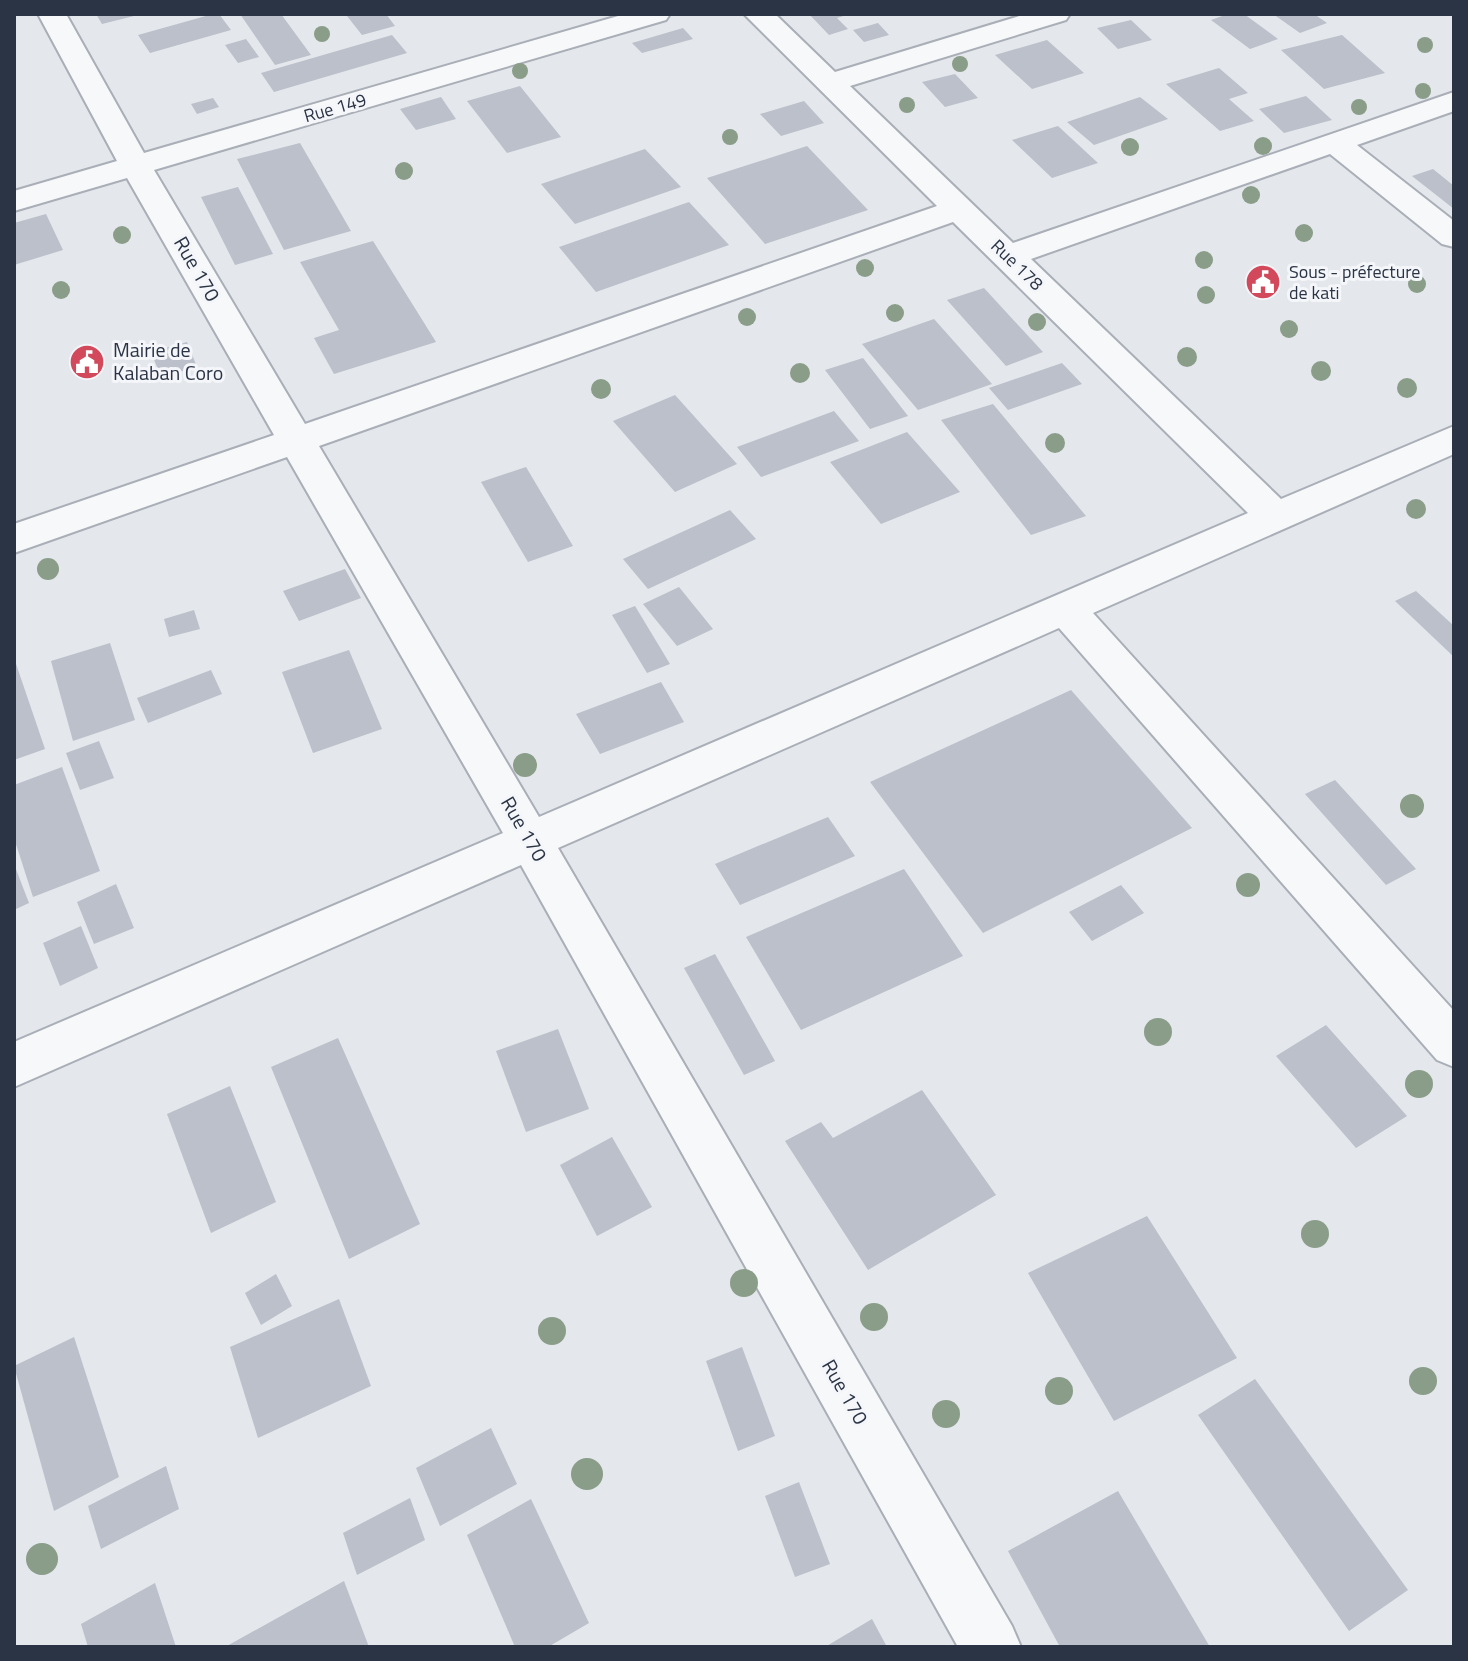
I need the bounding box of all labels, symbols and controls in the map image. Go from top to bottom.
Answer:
street label: Rue 149 [300,86,369,129]
street label: Rue 170 [166,230,229,307]
street label: Rue 178 [985,233,1050,297]
place label: Sous - préfecture de kati [1289,258,1420,306]
public building icon: Sous - préfecture de kati [1244,263,1282,301]
place label: Mairie de Kalaban Coro [113,334,223,388]
public building icon: Mairie de Kalaban Coro [68,343,106,381]
street label: Rue 170 [493,790,556,867]
street label: Rue 170 [814,1353,877,1430]

